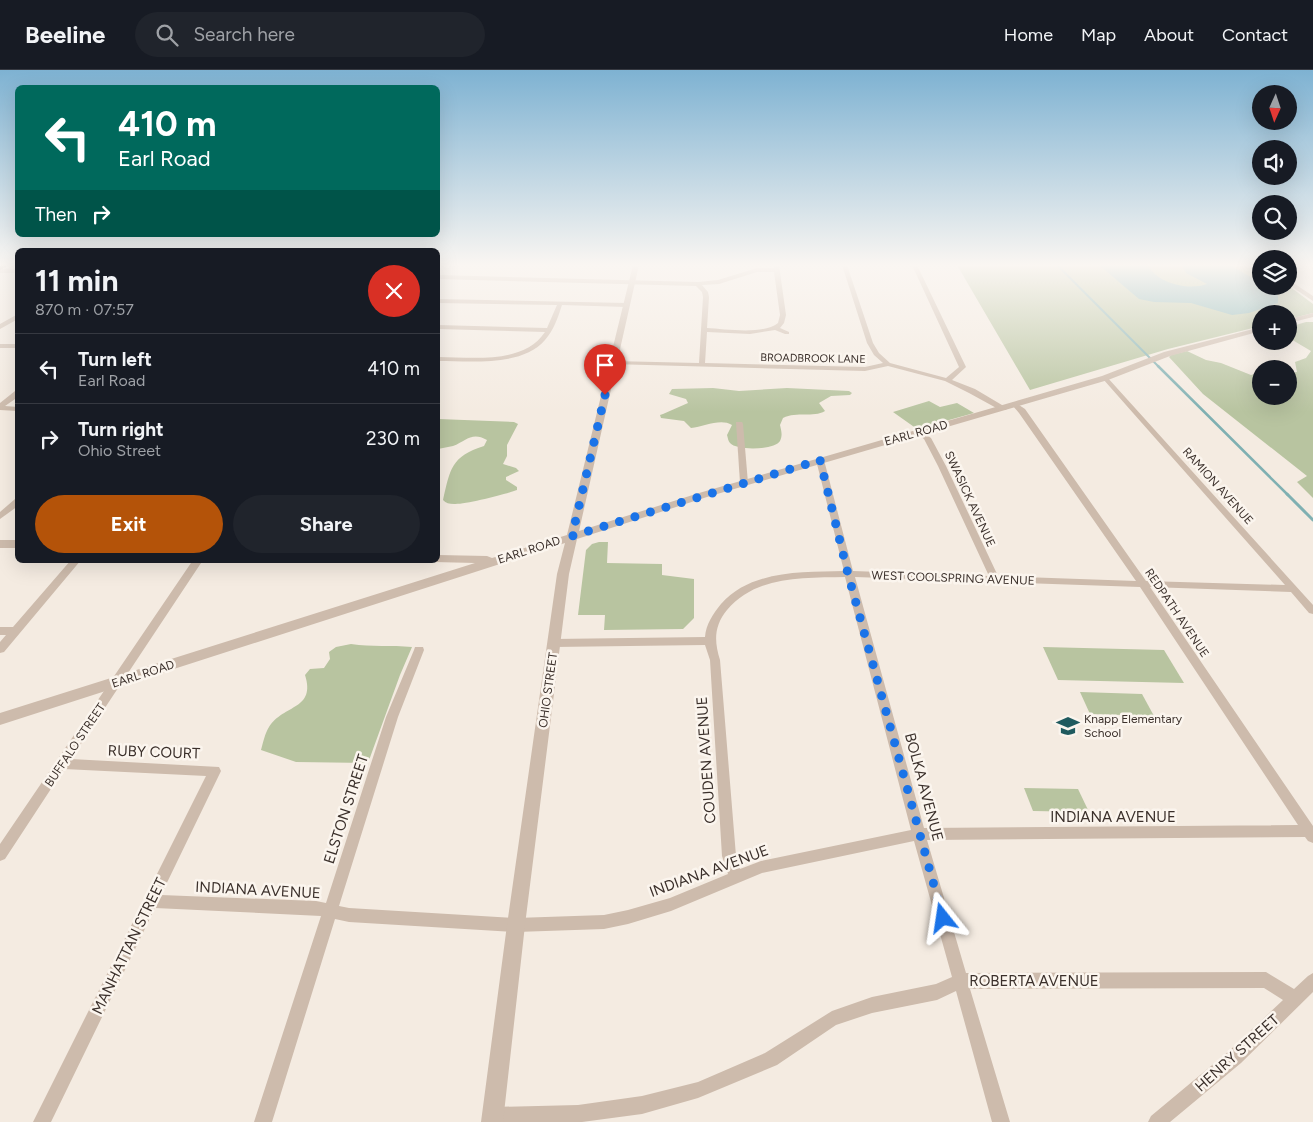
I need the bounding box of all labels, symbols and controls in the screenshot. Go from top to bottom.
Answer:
search box [135,12,485,57]
text: Beeline [25,20,105,49]
icon: search [153,21,181,49]
text: Search here [193,23,295,46]
text: Home [1004,24,1053,46]
text: Map [1081,24,1116,46]
text: About [1144,24,1194,46]
text: Contact [1222,24,1288,46]
north arrow [1252,85,1298,130]
map controls [1252,85,1297,405]
text: 410 m [118,103,216,145]
icon: left [35,105,100,170]
button: sound [1252,140,1297,185]
text: Earl Road [118,145,211,172]
button: search [1252,195,1297,240]
icon: right [87,200,115,228]
text: Then [35,203,77,226]
button: layers [1252,250,1297,295]
text: 11 min [35,262,119,299]
button: close [368,265,420,317]
text: 870 m · 07:57 [35,300,134,319]
button: + [1252,305,1297,350]
pin [584,344,626,395]
text: Turn left [78,348,152,371]
icon: arrive [591,351,619,379]
street label: BROADBROOK LANE [760,351,866,366]
icon: left [35,355,63,383]
text: 410 m [367,357,420,380]
button: − [1252,360,1297,405]
text: Earl Road [78,371,145,390]
street label: EARL ROAD [883,417,949,449]
text: Turn right [78,418,164,441]
icon: right [35,425,63,453]
text: 230 m [366,427,420,450]
text: Ohio Street [78,441,161,460]
street label: RAMION AVENUE [1180,445,1256,527]
street label: SWASICK AVENUE [942,449,998,549]
button: Exit [35,495,223,553]
button: Share [233,495,420,553]
street label: EARL ROAD [496,533,562,567]
street label: REDPATH AVENUE [1142,566,1212,660]
street label: WEST COOLSPRING AVENUE [871,568,1035,588]
street label: OHIO STREET [536,651,560,729]
street label: EARL ROAD [110,657,176,691]
street label: COUDEN AVENUE [693,696,719,824]
street label: BUFFALO STREET [42,700,108,789]
place label: Knapp Elementary School [1084,712,1183,740]
school or university icon: Knapp Elementary School [1055,713,1081,739]
street label: BOLKA AVENUE [901,731,947,843]
street label: RUBY COURT [107,741,201,763]
street label: ELSTON STREET [320,751,372,866]
street label: INDIANA AVENUE [1050,808,1176,826]
street label: INDIANA AVENUE [647,841,771,901]
street label: MANHATTAN STREET [88,874,170,1017]
street label: INDIANA AVENUE [195,878,321,902]
position arrow [916,891,968,943]
street label: ROBERTA AVENUE [969,972,1099,990]
street label: HENRY STREET [1191,1010,1283,1095]

